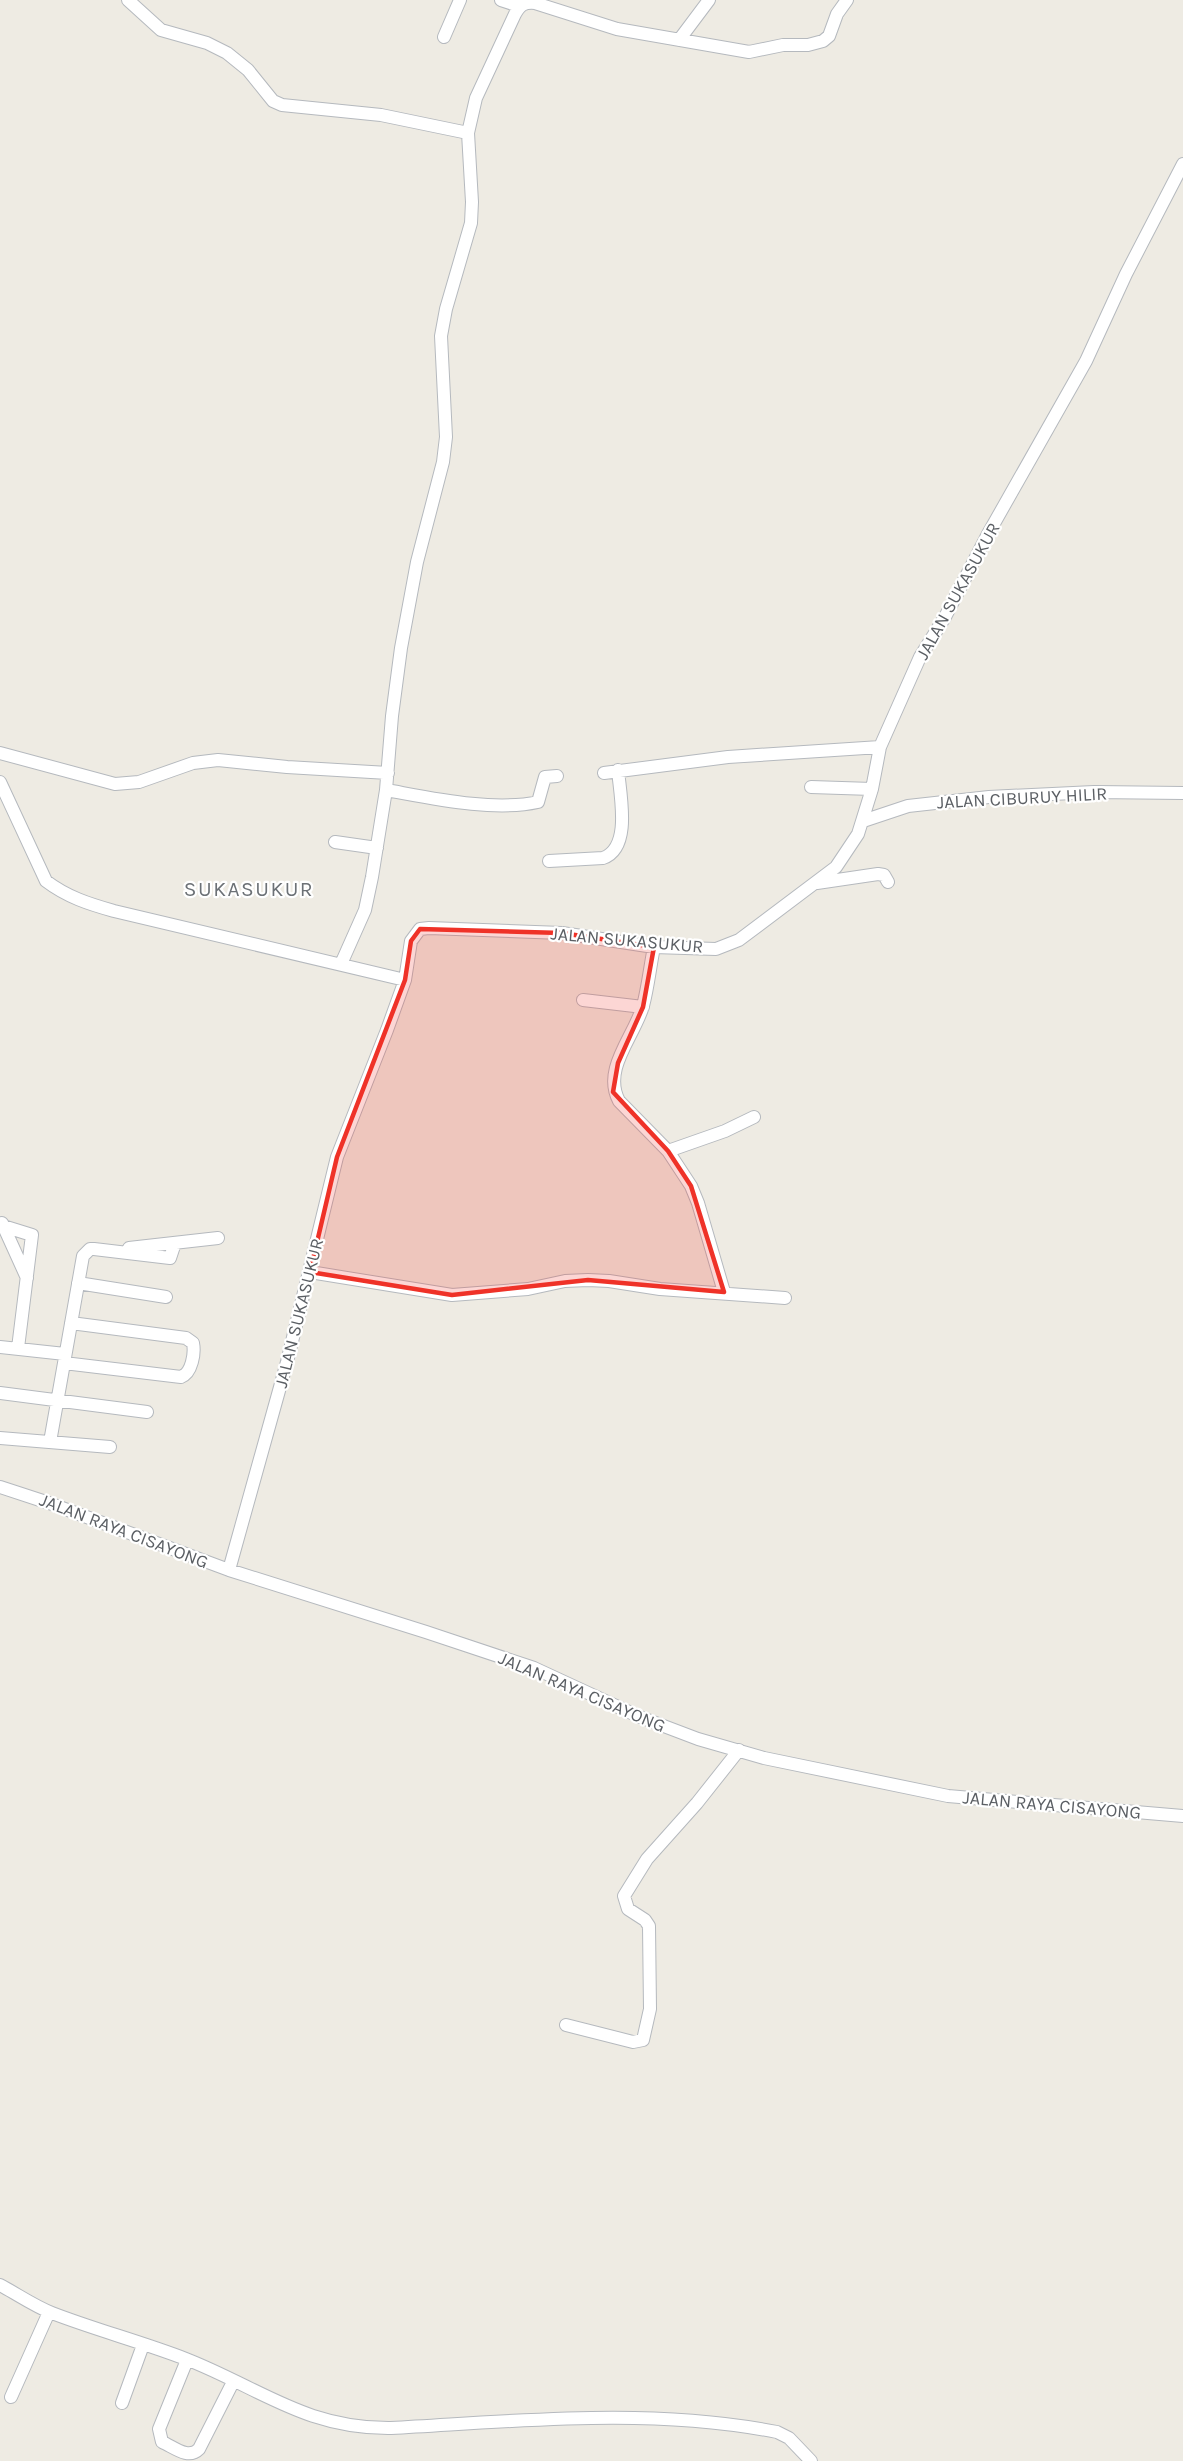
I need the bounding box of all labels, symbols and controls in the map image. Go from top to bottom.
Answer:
street label: JALAN SUKASUKUR [911,519,1005,663]
street label: JALAN CIBURUY HILIR [936,783,1108,813]
district label: SUKASUKUR [184,877,314,901]
street label: JALAN SUKASUKUR [550,922,704,958]
street label: JALAN SUKASUKUR [270,1236,328,1390]
street label: JALAN RAYA CISAYONG [36,1489,212,1573]
street label: JALAN RAYA CISAYONG [495,1647,669,1737]
street label: JALAN RAYA CISAYONG [962,1786,1142,1824]

